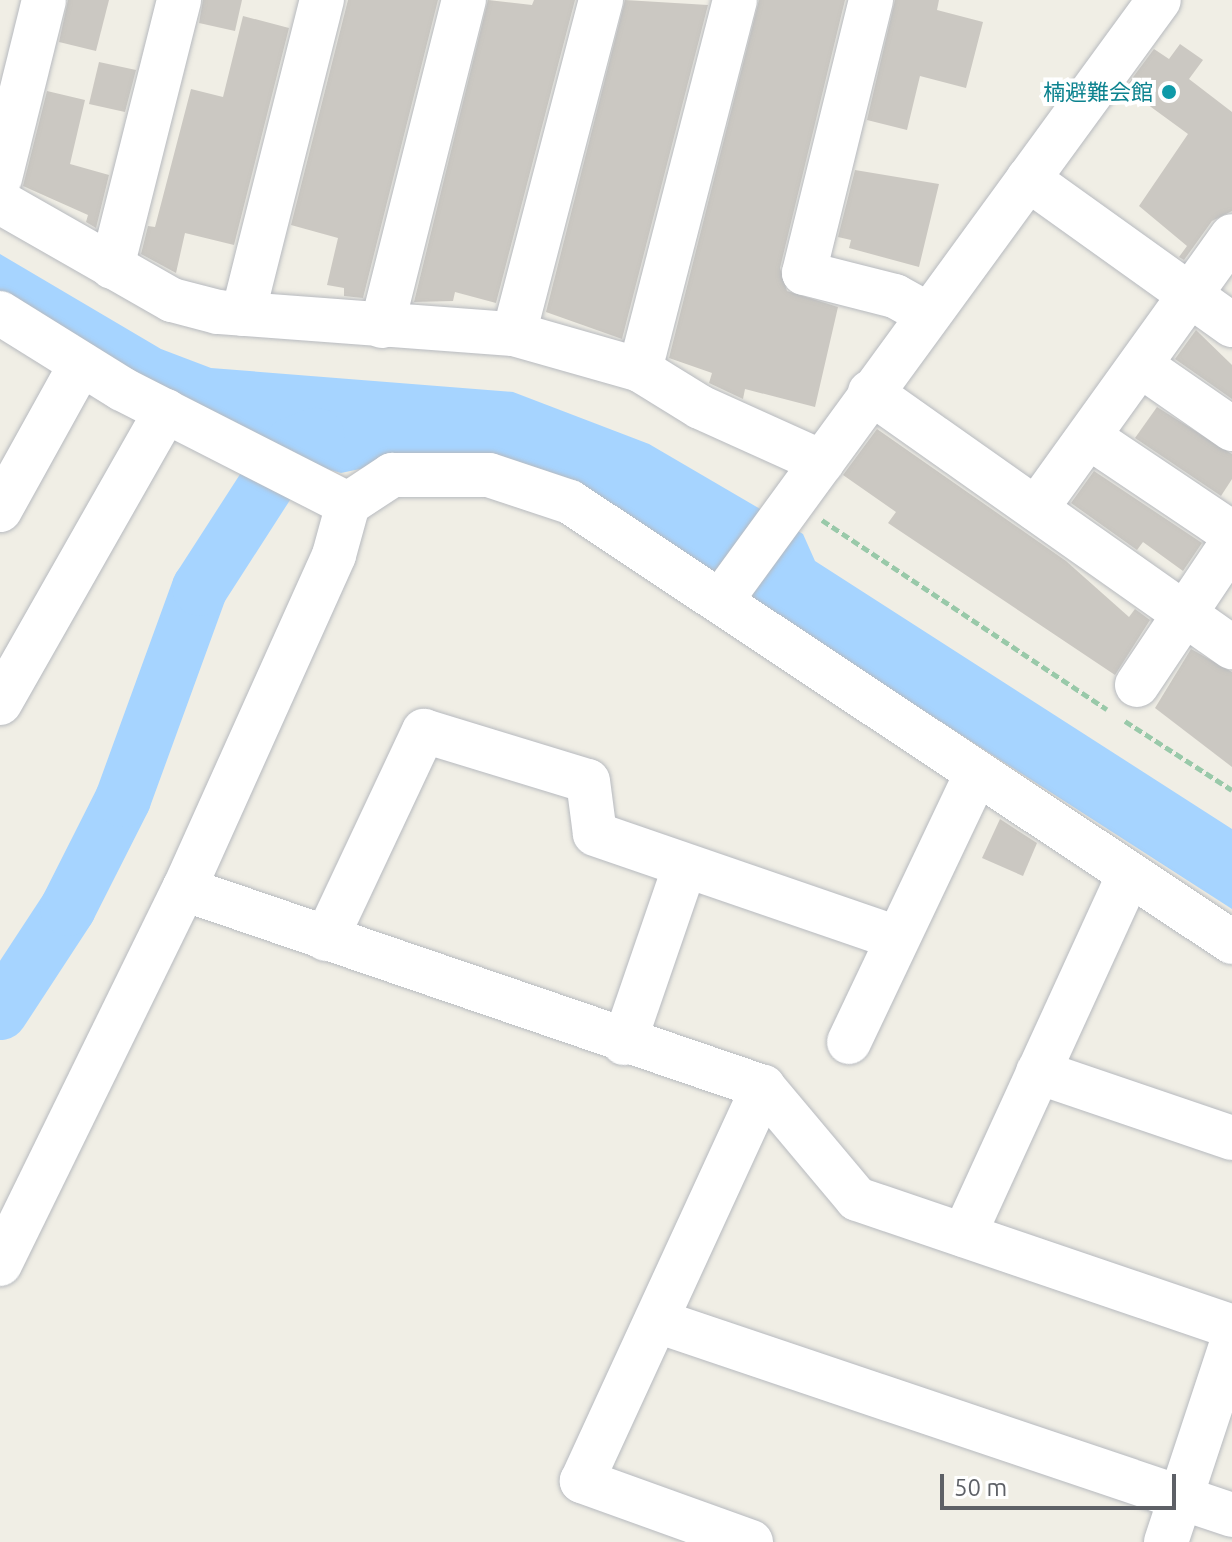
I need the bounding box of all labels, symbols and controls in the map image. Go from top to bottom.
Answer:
place label: 楠避難会館 [1043,79,1153,105]
marker: 楠避難会館 [1160,83,1178,101]
scale bar [944,1458,1180,1508]
text: 50 m [954,1474,1007,1501]

